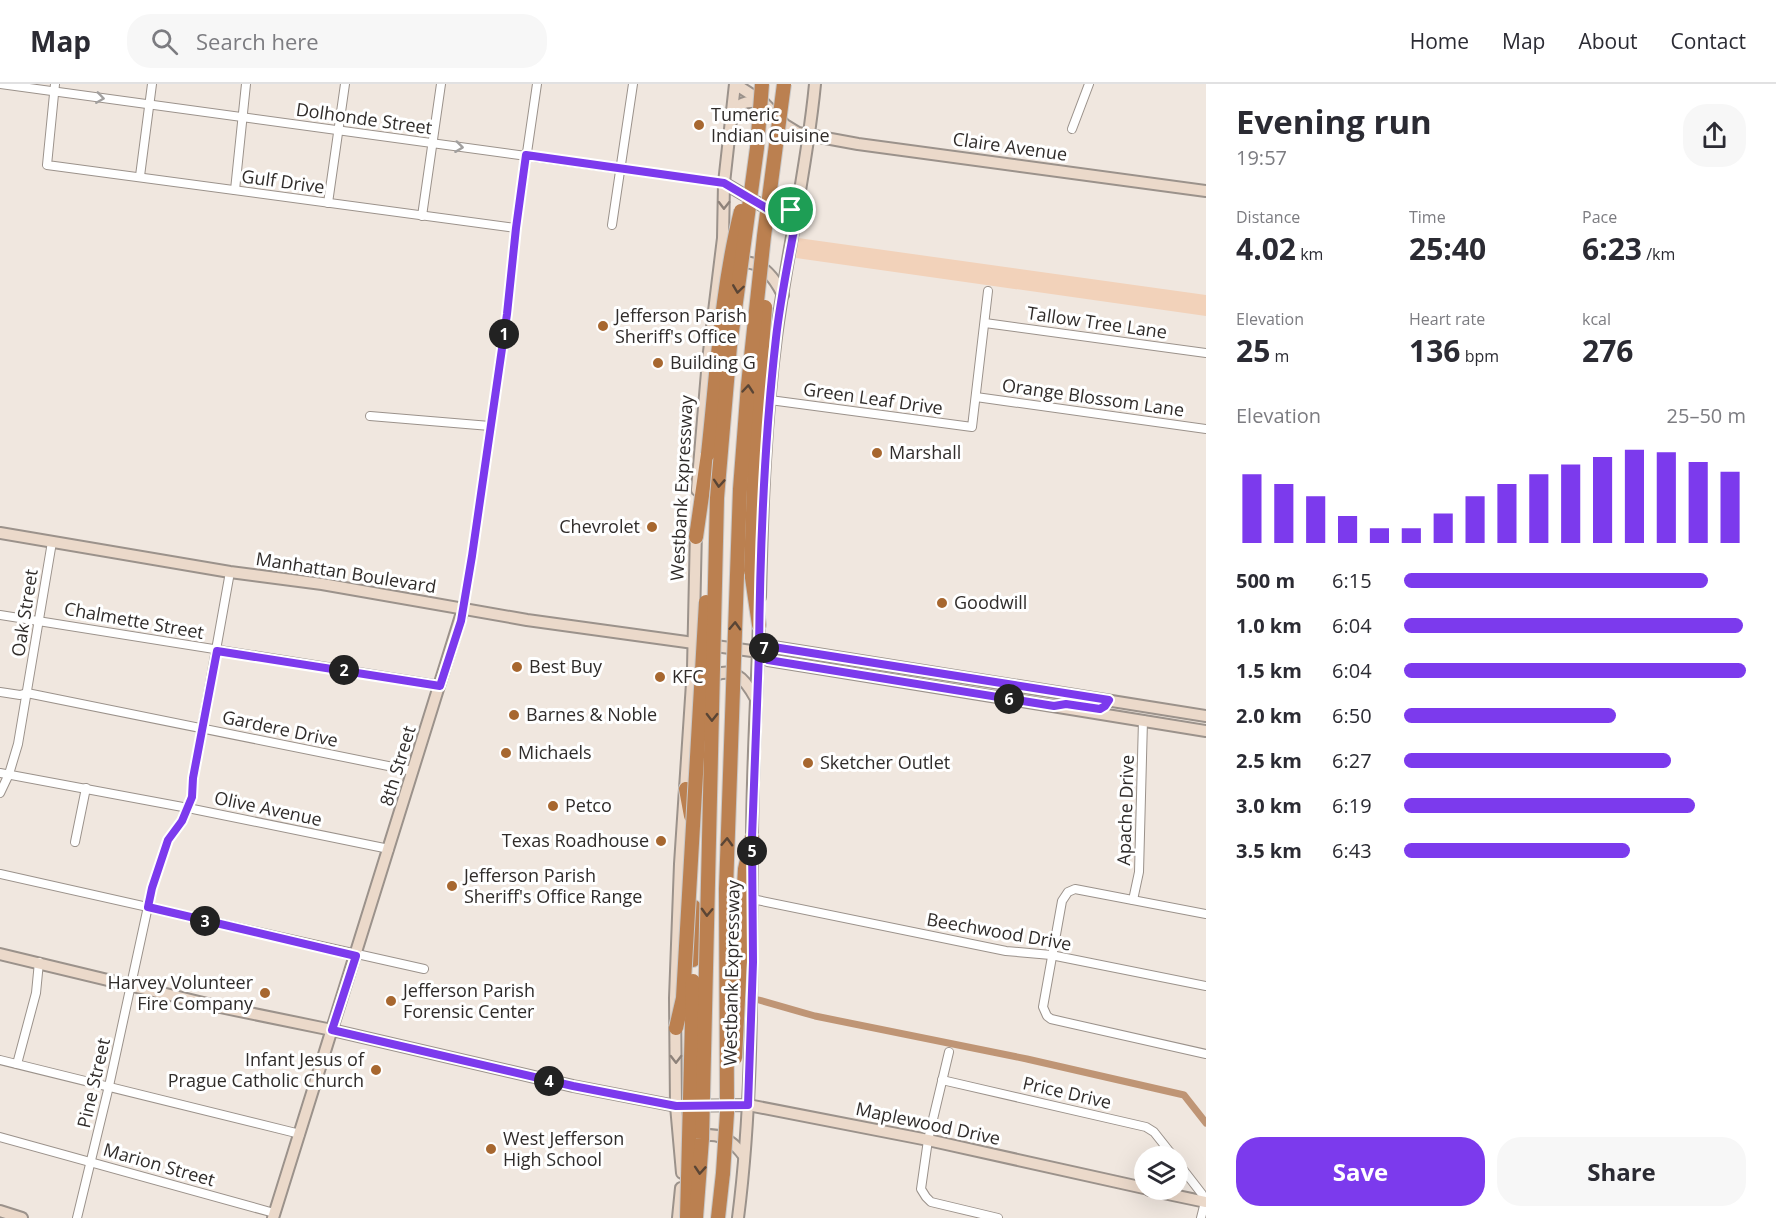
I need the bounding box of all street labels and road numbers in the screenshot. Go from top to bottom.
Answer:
street label: Dolhonde Street [294,97,434,139]
street label: Claire Avenue [951,126,1069,166]
street label: Gulf Drive [240,163,326,199]
street label: Tallow Tree Lane [1026,300,1169,344]
street label: Orange Blossom Lane [1000,372,1186,422]
street label: Green Leaf Drive [802,376,944,420]
street label: Westbank Expressway [664,394,698,581]
street label: Manhattan Boulevard [254,546,438,598]
street label: Oak Street [5,567,43,658]
street label: Chalmette Street [62,596,206,644]
street label: Gardere Drive [220,704,340,752]
street label: 8th Street [373,723,421,809]
street label: Apache Drive [1111,754,1139,866]
street label: Olive Avenue [212,785,324,831]
street label: Westbank Expressway [717,879,745,1066]
street label: Beechwood Drive [925,906,1074,956]
street label: Pine Street [71,1036,115,1130]
street label: Price Drive [1021,1070,1114,1114]
street label: Maplewood Drive [854,1096,1003,1150]
street label: Marion Street [101,1137,218,1191]

